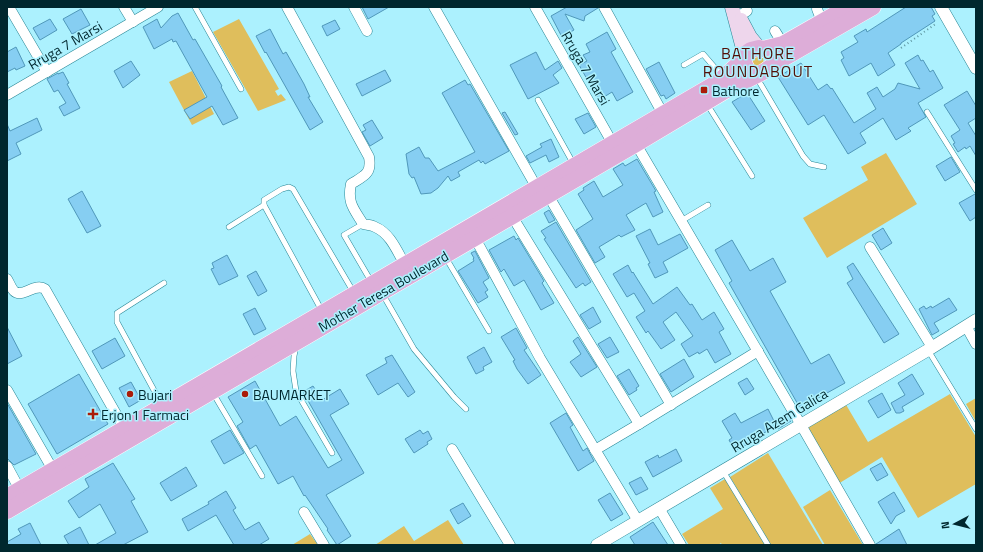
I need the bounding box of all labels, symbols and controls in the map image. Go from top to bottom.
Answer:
street label: Rruga 7 Marsi [24,15,106,75]
street label: Rruga 7 Marsi [556,27,616,109]
district label: BATHORE ROUNDABOUT [703,41,813,83]
place label: Bathore [712,80,759,101]
marker: Bathore [699,85,709,95]
street label: Mother Teresa Boulevard [314,245,452,337]
street label: Rruga Azem Galica [727,383,831,457]
place label: Bujari [138,384,172,405]
place label: BAUMARKET [253,384,331,405]
marker: Bujari [125,389,135,399]
marker: BAUMARKET [240,389,250,399]
place label: Erjon1 Farmaci [101,404,189,425]
marker: Erjon1 Farmaci [88,409,98,419]
north arrow [935,504,975,544]
text: N [937,520,953,530]

